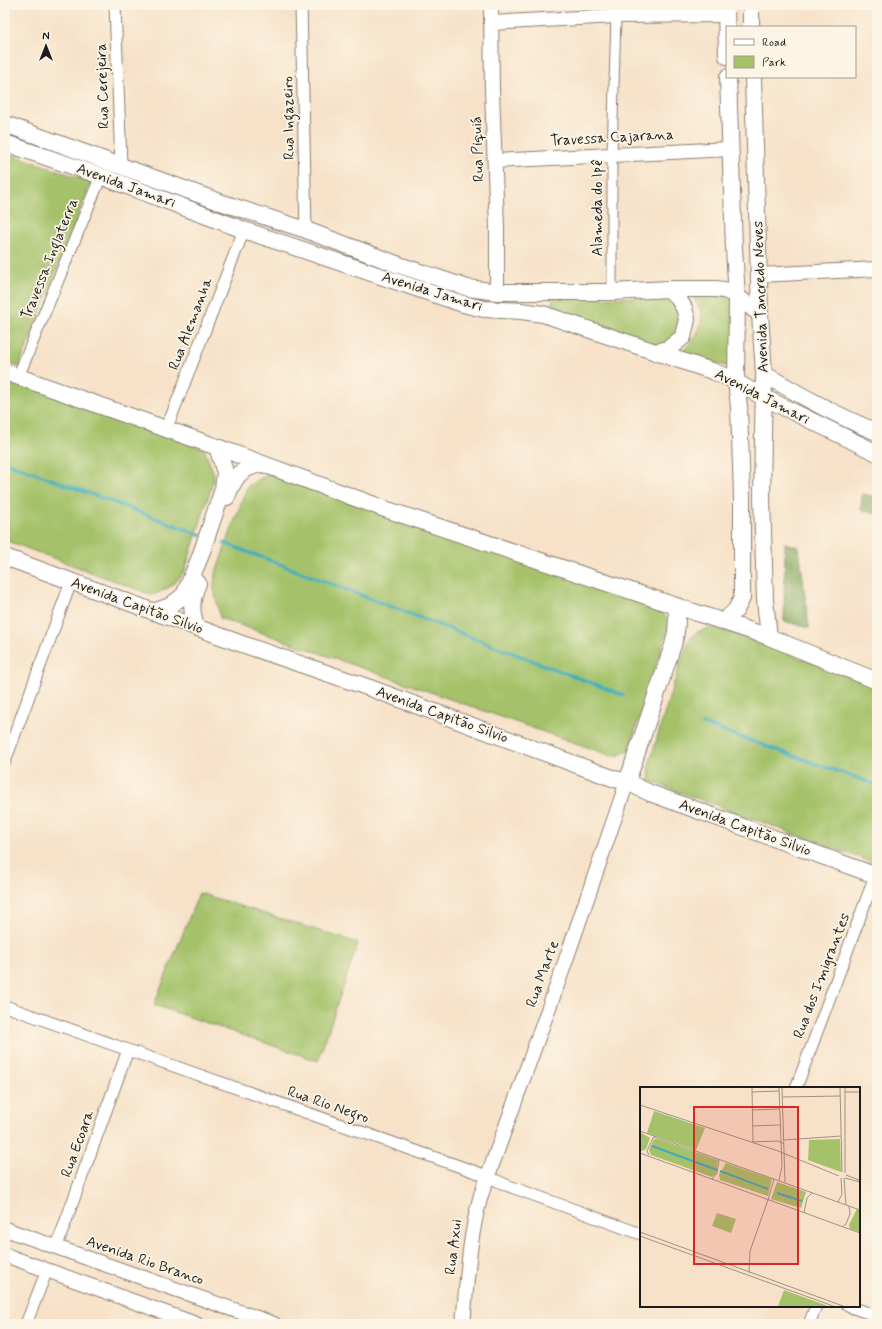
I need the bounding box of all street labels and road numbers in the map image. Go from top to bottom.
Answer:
street label: Rua Cerejeira [91,42,114,129]
street label: Rua Ingazeiro [278,76,301,160]
street label: Rua Piquiá [467,116,489,182]
street label: Travessa Cajarana [550,125,675,151]
street label: Avenida Jamari [74,159,178,213]
street label: Alameda do Ipê [588,159,608,256]
street label: Travessa Inglaterra [17,195,84,323]
street label: Avenida Tancredo Neves [748,220,774,373]
street label: Avenida Jamari [379,267,485,317]
street label: Rua Alemanha [164,274,218,373]
street label: Avenida Jamari [711,364,813,430]
street label: Avenida Capitão Silvio [68,573,206,639]
street label: Avenida Capitão Silvio [373,682,511,748]
street label: Avenida Capitão Silvio [676,795,814,861]
street label: Rua dos Imigrantes [789,910,855,1042]
street label: Rua Marte [522,938,564,1010]
street label: Rua Rio Negro [284,1082,372,1129]
street label: Rua Ecoara [57,1107,100,1180]
street label: Rua Axui [441,1218,467,1276]
street label: Avenida Rio Branco [84,1232,206,1290]

